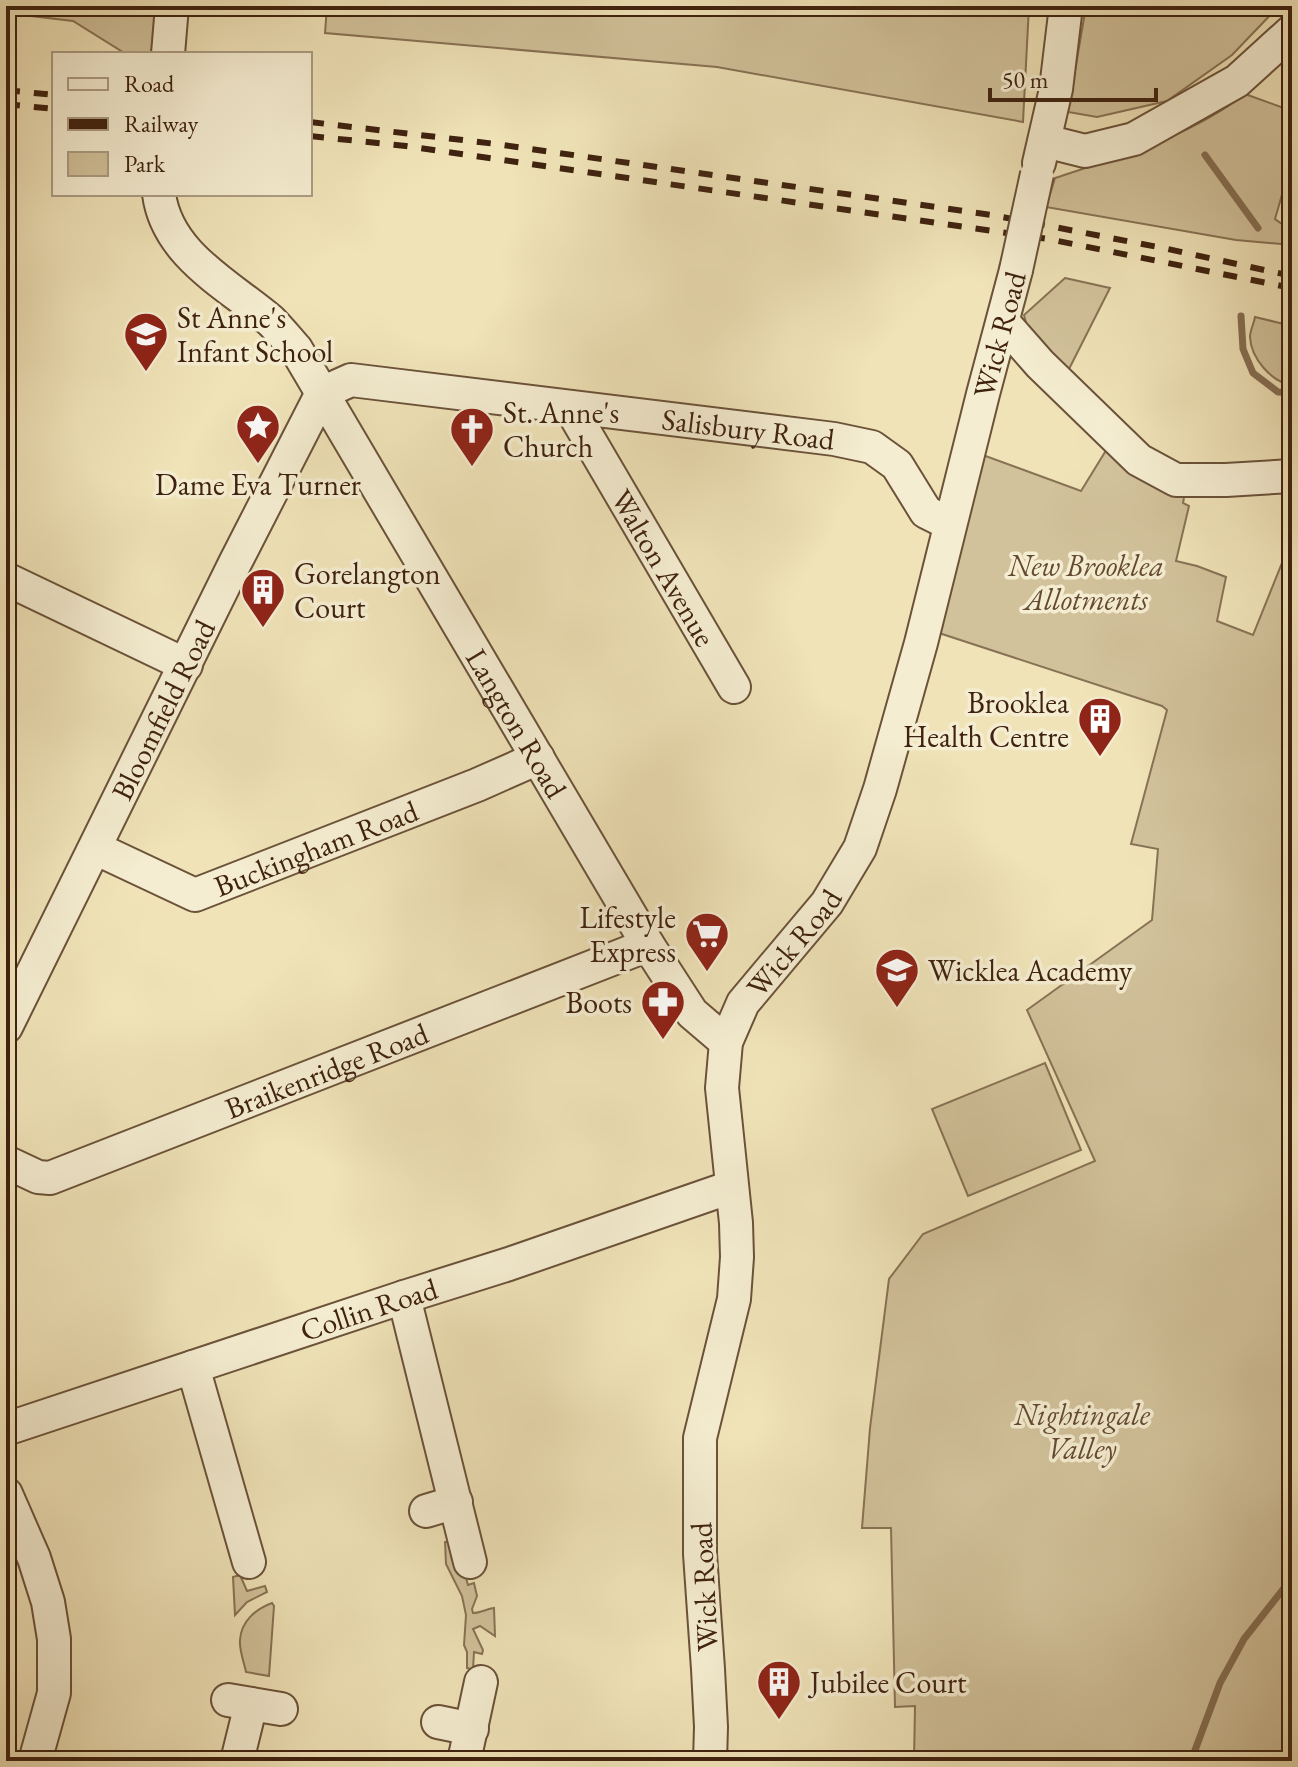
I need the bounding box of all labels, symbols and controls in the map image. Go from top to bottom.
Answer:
legend [52,52,312,196]
scale bar [990,52,1156,102]
text: 50 m [1002,64,1049,95]
text: Road [124,68,175,99]
text: Railway [124,108,199,139]
text: Park [124,148,166,179]
street label: Wick Road [963,266,1035,402]
place label: St Anne's Infant School [177,298,333,371]
school or university icon: St Anne's Infant School [122,310,170,373]
place label: St. Anne's Church [503,393,619,466]
street label: Salisbury Road [660,399,838,458]
place icon: Dame Eva Turner [234,402,282,465]
church icon: St. Anne's Church [448,405,496,468]
place label: Dame Eva Turner [155,465,361,504]
street label: Walton Avenue [603,482,725,653]
park label: New Brooklea Allotments [1007,546,1164,619]
place label: Gorelangton Court [294,554,441,627]
building icon: Gorelangton Court [239,566,287,629]
street label: Bloomfield Road [102,612,224,806]
street label: Langton Road [458,641,577,806]
place label: Brooklea Health Centre [903,683,1069,756]
building icon: Brooklea Health Centre [1076,695,1124,758]
street label: Buckingham Road [208,790,424,905]
street label: Wick Road [737,881,851,1005]
place label: Lifestyle Express [579,898,676,971]
supermarket icon: Lifestyle Express [683,910,731,973]
school or university icon: Wicklea Academy [873,946,921,1009]
place label: Wicklea Academy [928,951,1133,990]
pharmacy icon: Boots [639,978,687,1041]
place label: Boots [566,983,632,1022]
street label: Braikenridge Road [219,1013,434,1127]
street label: Collin Road [295,1268,443,1350]
park label: Nightingale Valley [1013,1395,1151,1468]
street label: Wick Road [681,1521,727,1653]
building icon: Jubilee Court [755,1658,803,1721]
place label: Jubilee Court [807,1663,967,1702]

